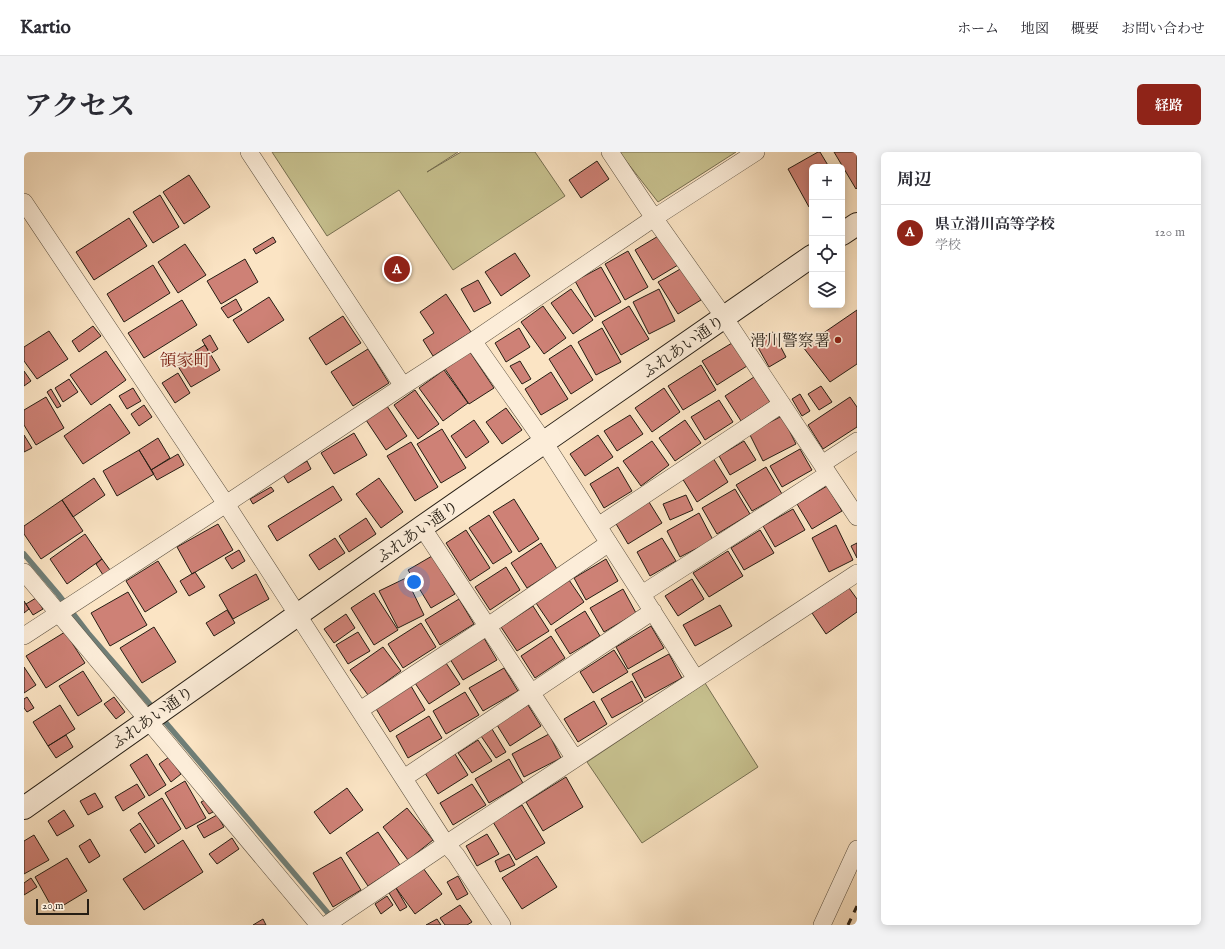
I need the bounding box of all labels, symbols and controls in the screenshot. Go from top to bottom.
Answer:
text: Kartio [20,16,71,40]
text: ホーム [957,20,999,38]
text: 地図 [1021,20,1049,38]
text: 概要 [1071,20,1099,38]
text: お問い合わせ [1121,20,1205,38]
button: 経路 [1137,84,1201,125]
text: アクセス [24,90,135,125]
map controls [809,164,845,308]
button: + [809,164,845,200]
text: 周辺 [897,170,931,191]
button: − [809,200,845,236]
text: 県立滑川高等学校 [935,215,1055,234]
text: A [906,224,914,241]
text: 120 m [1155,224,1185,241]
button: locate [809,236,845,272]
text: 学校 [935,237,961,254]
pin: A [384,254,410,284]
button: layers [809,272,845,308]
street label: ふれあい通り [639,312,729,383]
place label: 滑川警察署 [750,332,830,352]
marker: 滑川警察署 [833,335,843,345]
district label: 領家町 [160,351,211,372]
street label: ふれあい通り [373,497,463,568]
your location [404,572,424,592]
street label: ふれあい通り [108,683,198,754]
scale bar [36,897,89,916]
text: 20 m [42,899,63,913]

